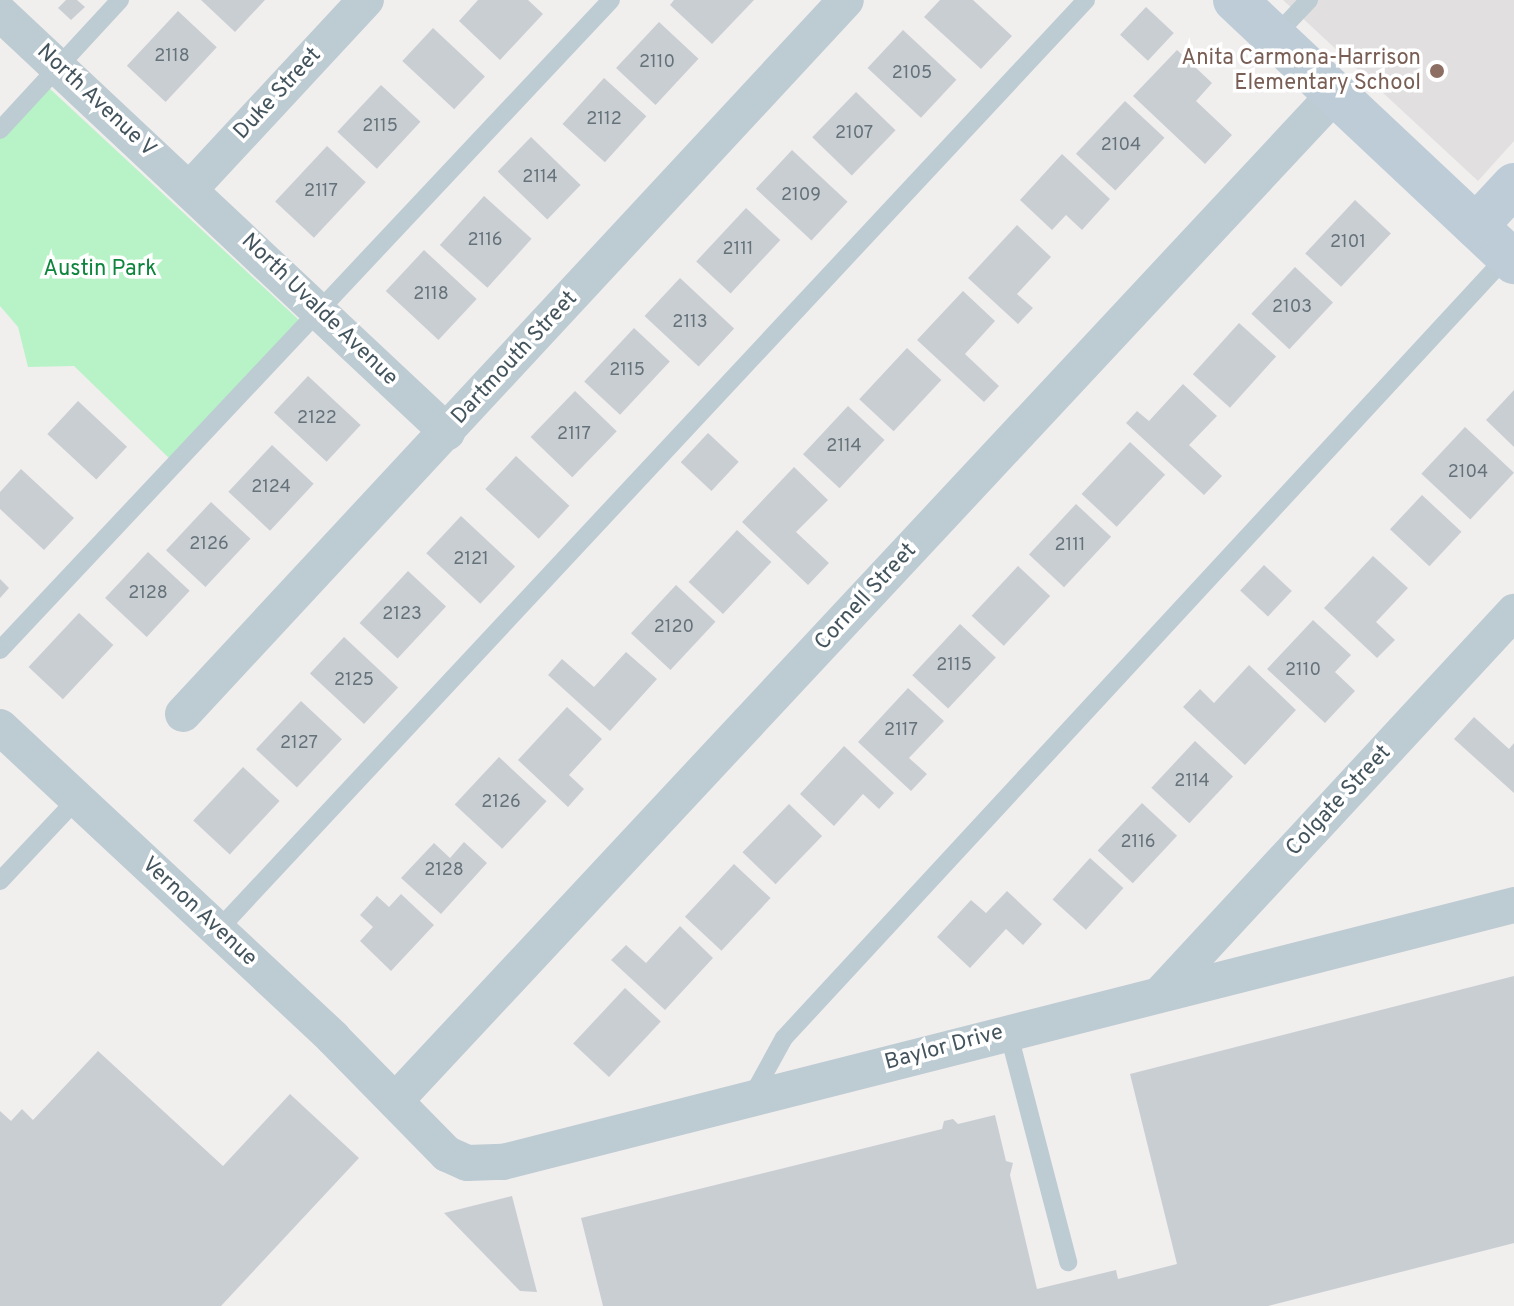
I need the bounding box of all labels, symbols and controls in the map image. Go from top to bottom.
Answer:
street label: North Avenue V [30,38,162,164]
street label: Duke Street [229,43,327,145]
place label: Anita Carmona-Harrison Elementary School [1181,45,1421,96]
house number: 2118 [154,46,190,68]
house number: 2110 [639,52,675,74]
marker: Anita Carmona-Harrison Elementary School [1428,62,1446,80]
house number: 2105 [892,63,932,85]
house number: 2112 [586,109,622,131]
house number: 2115 [362,116,398,138]
house number: 2107 [835,123,873,145]
house number: 2104 [1101,135,1141,157]
house number: 2114 [522,167,558,189]
house number: 2117 [304,181,338,203]
house number: 2109 [781,185,821,207]
street label: North Uvalde Avenue [235,228,403,392]
house number: 2116 [467,230,503,252]
house number: 2101 [1330,232,1366,254]
house number: 2111 [722,239,754,261]
park label: Austin Park [43,257,157,283]
house number: 2118 [413,284,449,306]
street label: Dartmouth Street [447,286,583,430]
house number: 2103 [1272,297,1312,319]
house number: 2113 [672,312,708,334]
house number: 2115 [609,360,645,382]
house number: 2122 [297,408,337,430]
house number: 2117 [557,424,591,446]
house number: 2114 [826,436,862,458]
house number: 2104 [1448,462,1488,484]
house number: 2124 [251,477,291,499]
house number: 2126 [189,534,229,556]
house number: 2111 [1054,535,1086,557]
street label: Cornell Street [810,538,922,656]
house number: 2121 [453,549,489,571]
house number: 2128 [128,583,168,605]
house number: 2123 [382,604,422,626]
house number: 2120 [654,617,694,639]
house number: 2115 [936,655,972,677]
house number: 2110 [1285,660,1321,682]
house number: 2125 [334,670,374,692]
house number: 2117 [884,720,918,742]
house number: 2127 [280,733,318,755]
street label: Colgate Street [1281,740,1397,862]
house number: 2114 [1174,771,1210,793]
house number: 2126 [481,792,521,814]
house number: 2116 [1120,832,1156,854]
street label: Vernon Avenue [136,852,262,972]
house number: 2128 [424,860,464,882]
street label: Baylor Drive [882,1020,1006,1076]

